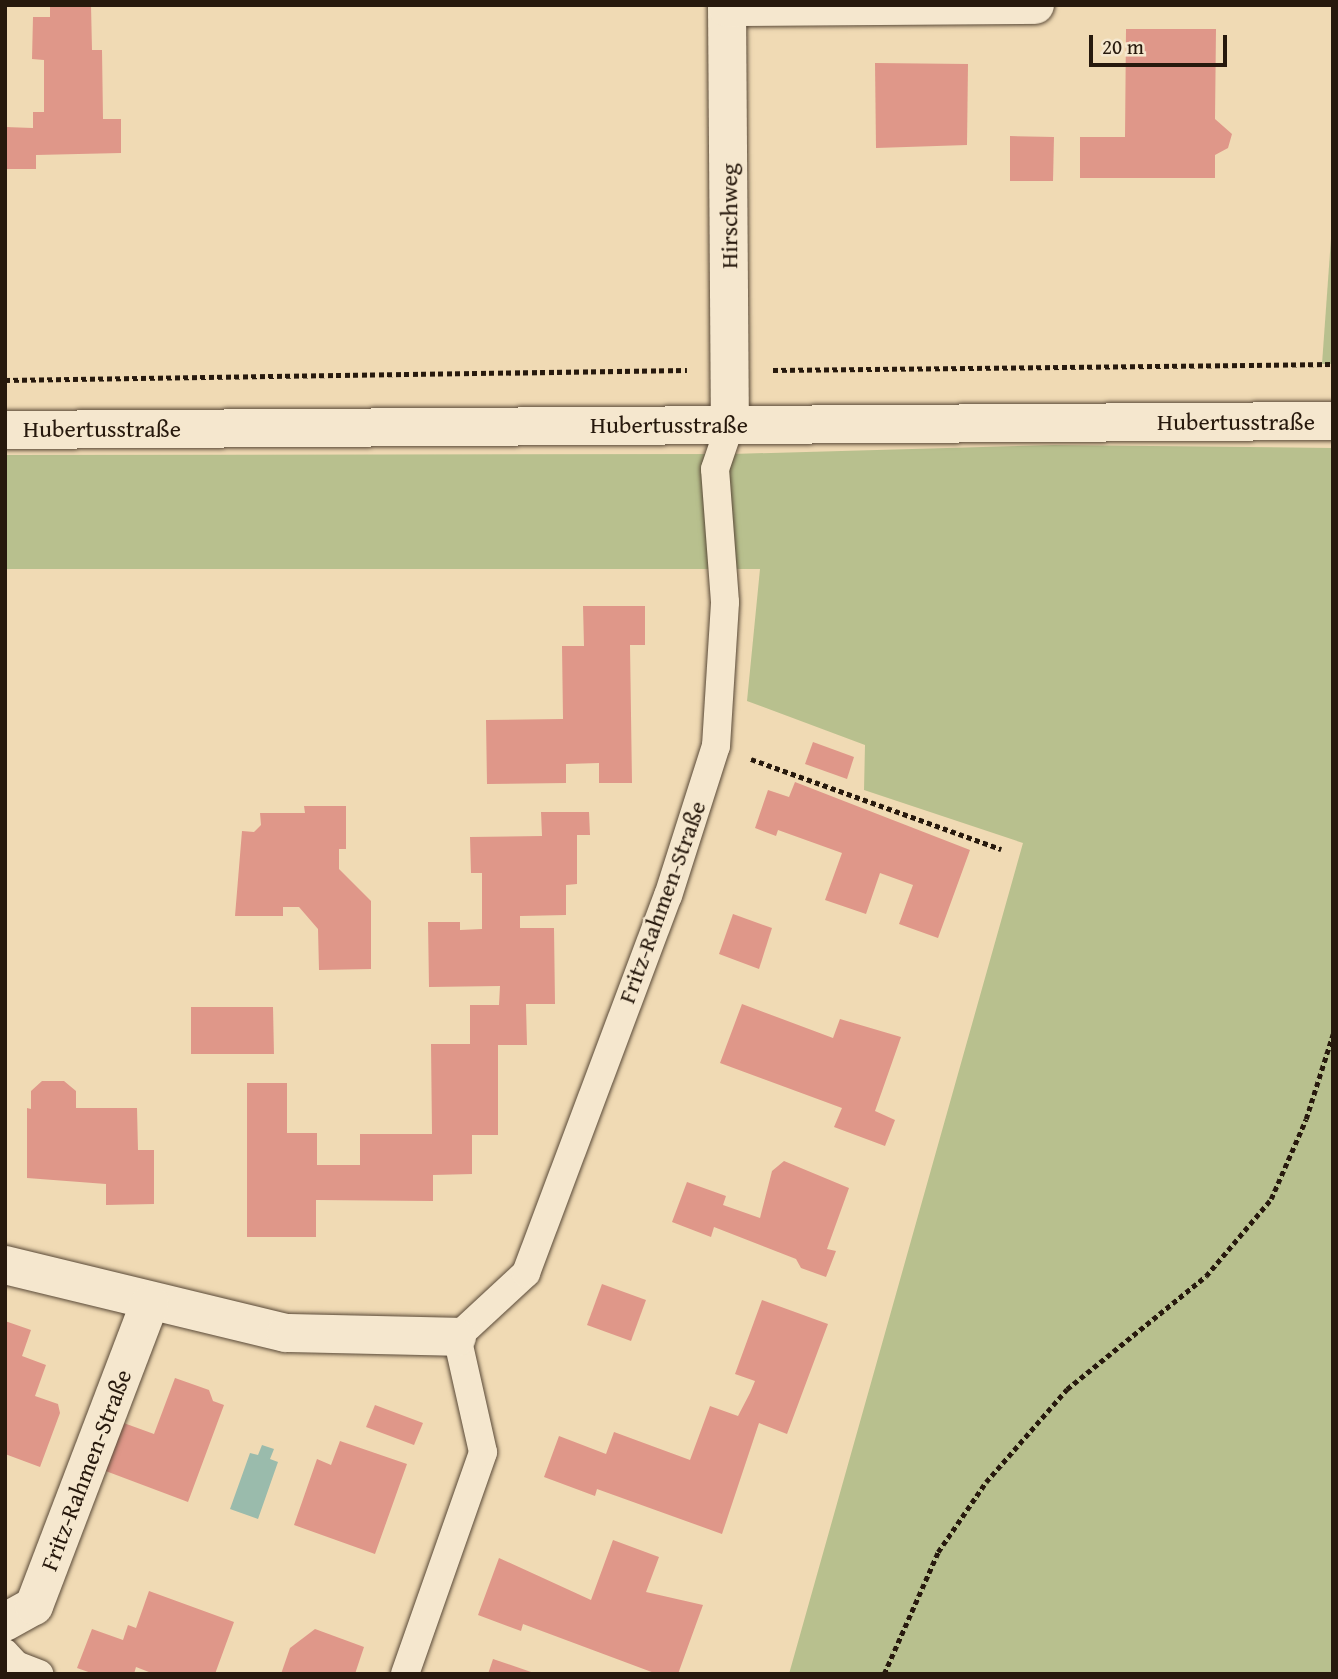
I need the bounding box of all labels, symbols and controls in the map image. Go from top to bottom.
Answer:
scale bar [1093,21,1231,65]
text: 20 m [1102,31,1144,62]
street label: Hirschweg [715,163,743,269]
street label: Hubertusstraße [1157,408,1315,436]
street label: Hubertusstraße [590,411,748,439]
street label: Hubertusstraße [23,415,181,443]
street label: Fritz-Rahmen-Straße [612,797,712,1007]
street label: Fritz-Rahmen-Straße [34,1365,138,1575]

